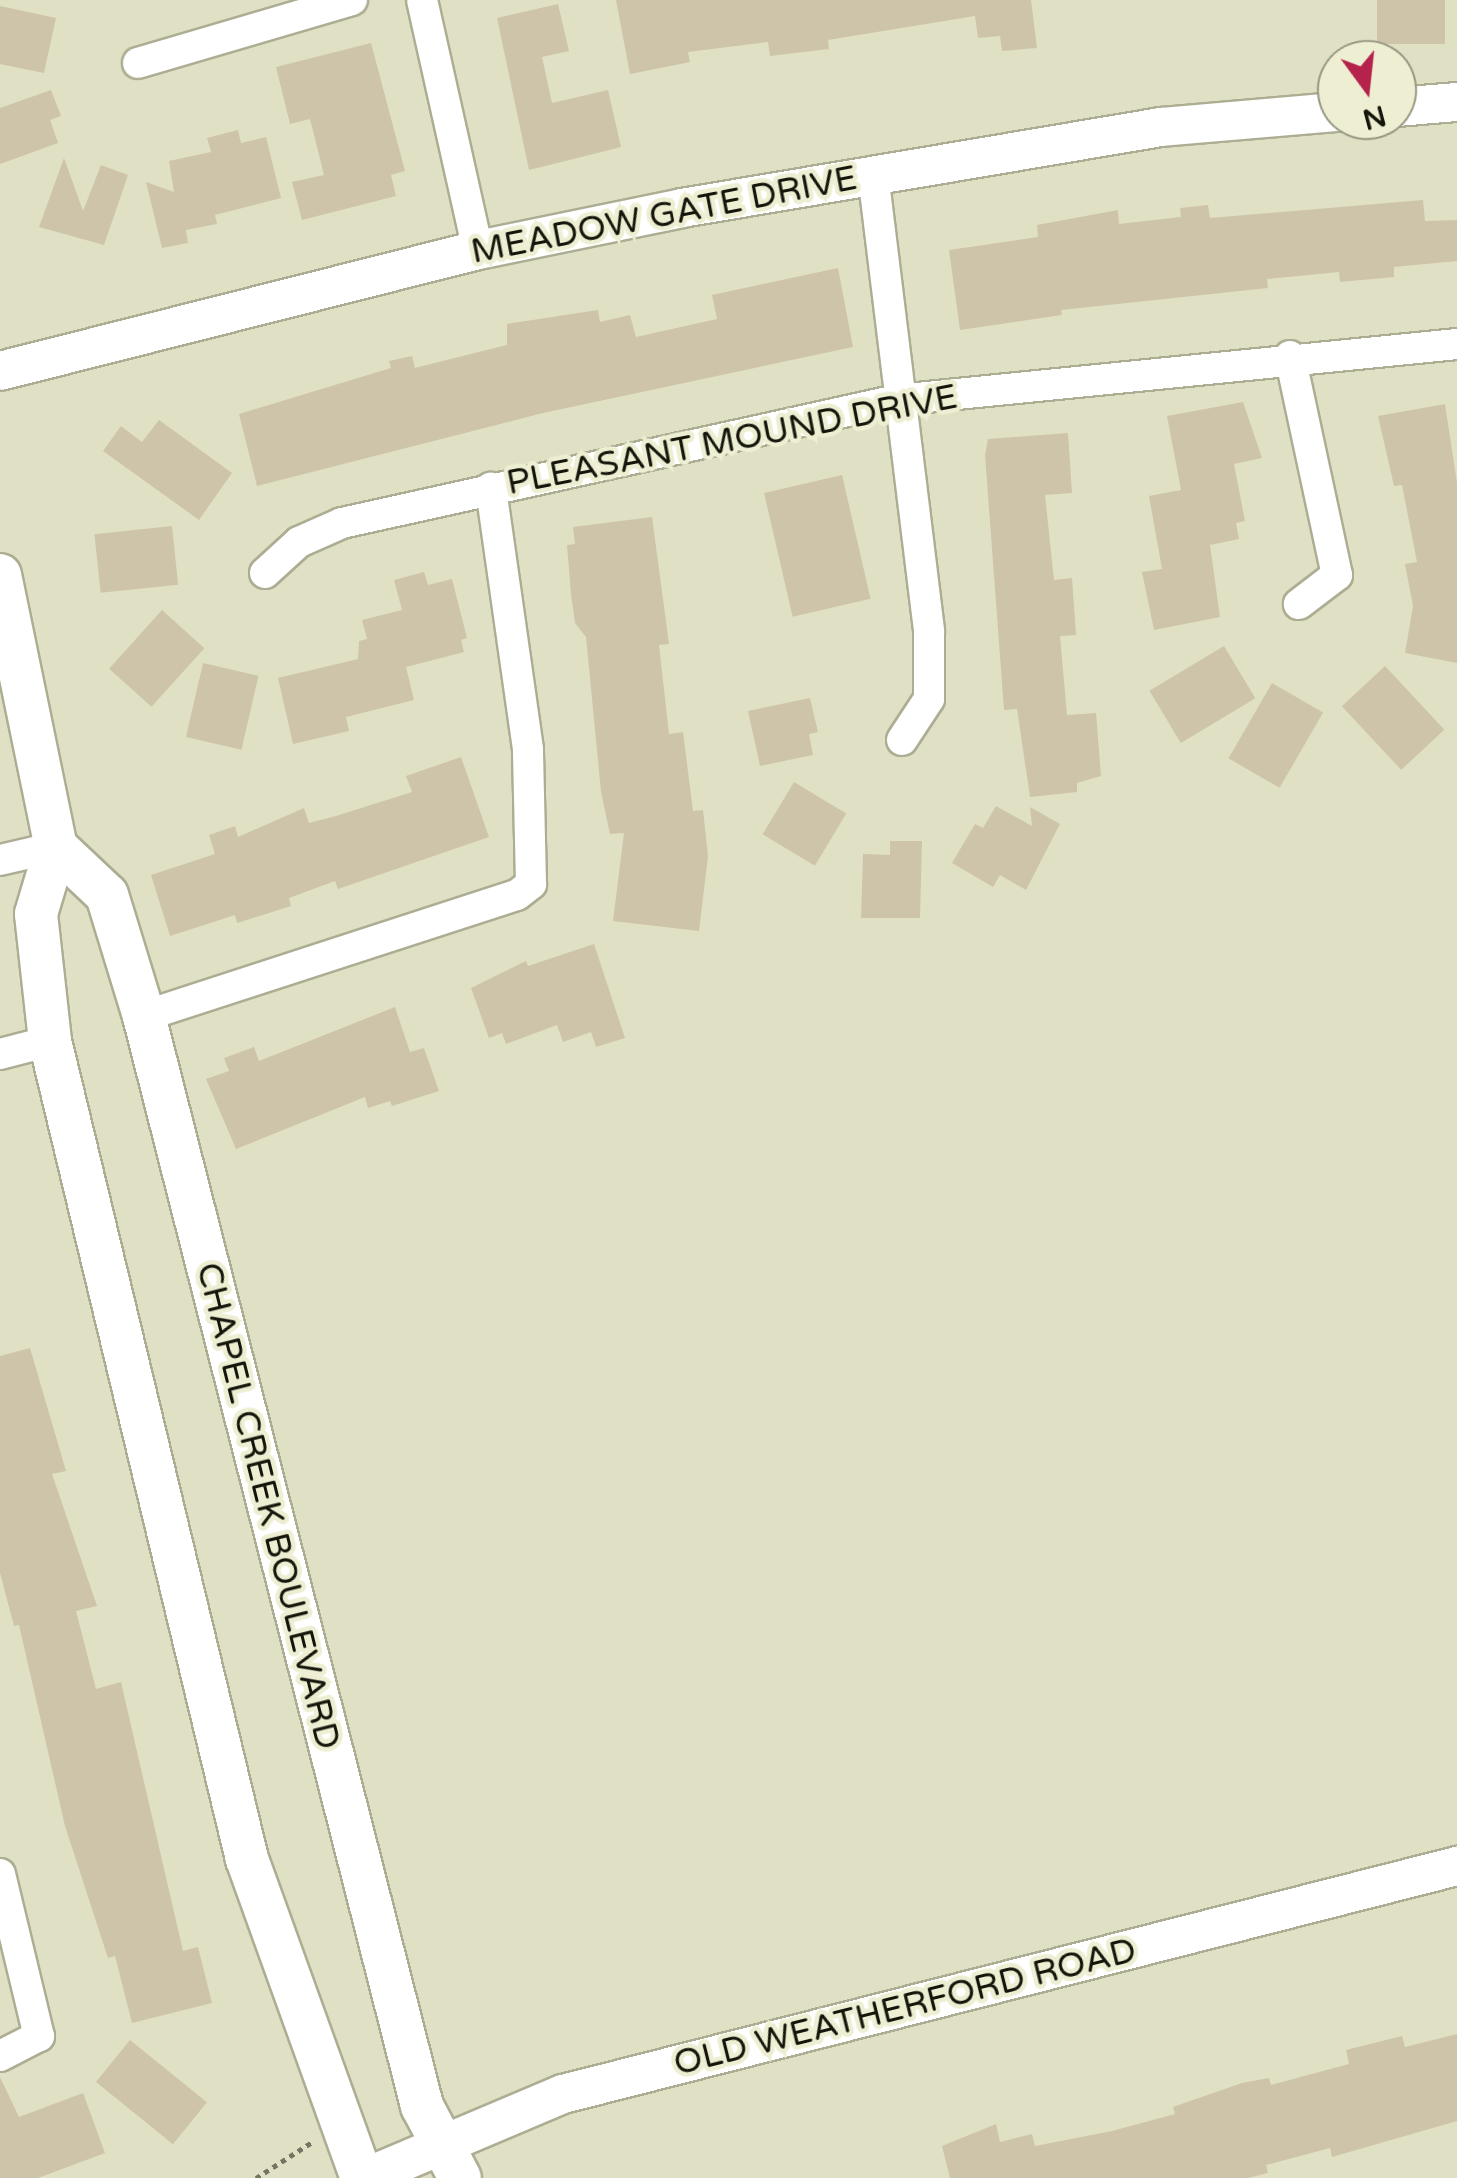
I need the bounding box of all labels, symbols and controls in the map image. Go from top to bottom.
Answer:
north arrow [1317,40,1417,140]
text: N [1359,98,1390,136]
street label: MEADOW GATE DRIVE [467,157,861,273]
street label: PLEASANT MOUND DRIVE [503,376,961,504]
street label: CHAPEL CREEK BOULEVARD [187,1258,349,1754]
street label: OLD WEATHERFORD ROAD [669,1929,1141,2085]

